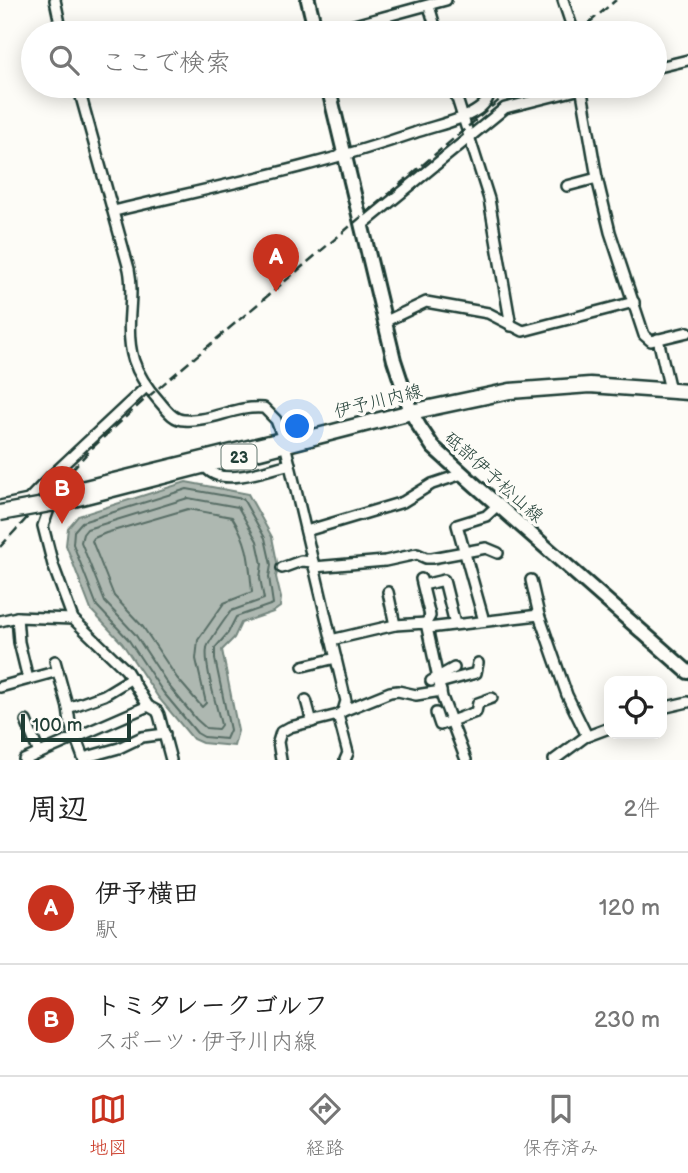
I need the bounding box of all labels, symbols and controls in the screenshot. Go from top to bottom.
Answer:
search box [21,21,667,98]
icon: search [45,41,83,79]
text: ここで検索 [101,48,231,79]
pin: A [253,234,299,292]
street label: 伊予川内線 [332,380,424,423]
your location [280,409,314,443]
street label: 砥部伊予松山線 [440,427,548,527]
road number: 23 [222,445,256,470]
pin: B [39,466,85,524]
map controls [604,676,667,739]
button: locate [604,676,667,739]
scale bar [21,711,131,743]
text: 100 m [32,714,83,737]
text: 周辺 [28,792,88,828]
text: 2件 [623,795,660,823]
text: 伊予横田 [95,879,199,910]
text: A [44,894,58,922]
text: 120 m [599,894,660,922]
text: 駅 [95,916,118,944]
text: トミタレークゴルフ [95,991,329,1022]
text: B [43,1006,59,1034]
text: 230 m [594,1006,660,1034]
text: スポーツ · 伊予川内線 [95,1028,317,1056]
tab: 地図 [89,1090,127,1160]
tab: 経路 [306,1090,344,1160]
tab: 保存済み [523,1090,599,1160]

